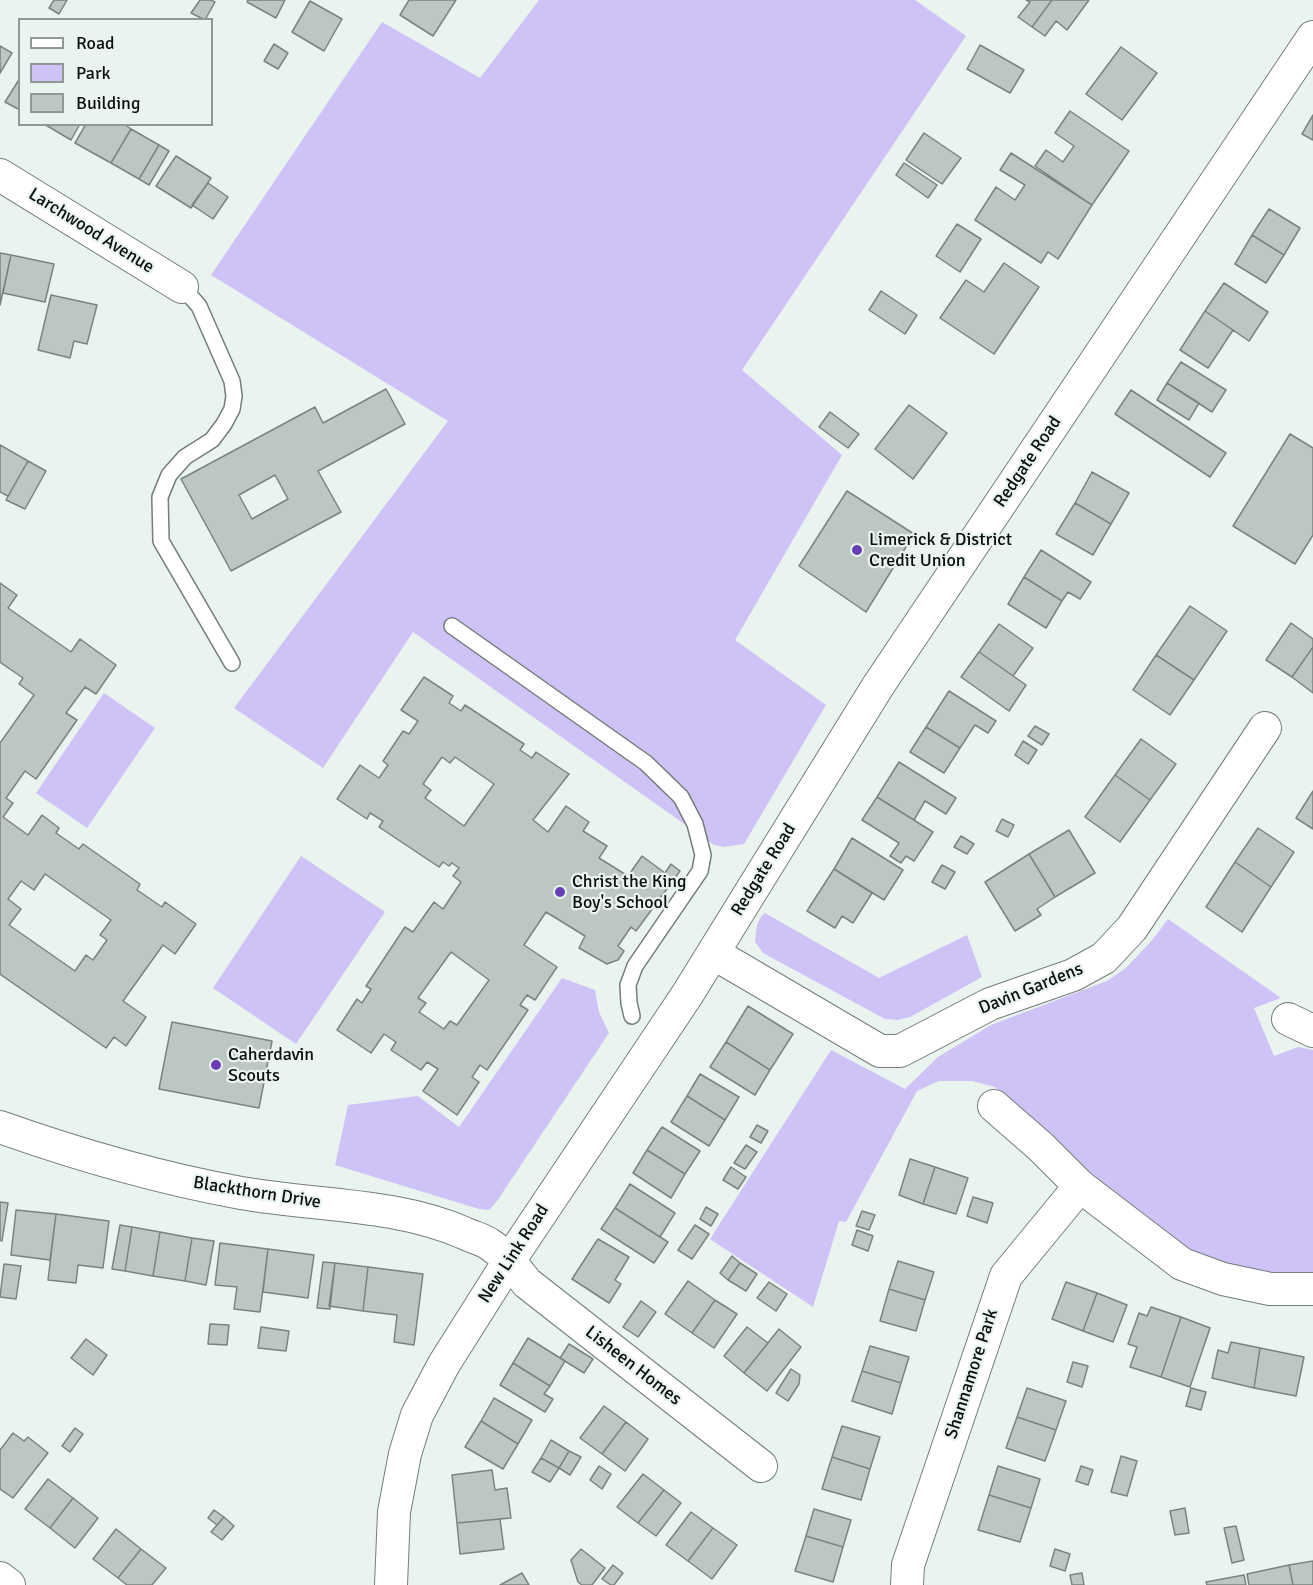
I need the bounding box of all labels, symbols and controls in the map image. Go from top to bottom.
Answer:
legend [18,18,213,126]
text: Road [76,32,115,54]
text: Park [76,62,111,84]
text: Building [76,92,140,114]
street label: Larchwood Avenue [24,184,158,278]
street label: Redgate Road [990,412,1066,512]
place label: Limerick & District Credit Union [869,529,1012,572]
marker: Limerick & District Credit Union [850,543,864,557]
street label: Redgate Road [727,820,801,920]
place label: Christ the King Boy's School [572,871,687,914]
marker: Christ the King Boy's School [553,885,567,899]
street label: Davin Gardens [976,958,1086,1020]
place label: Caherdavin Scouts [228,1044,314,1086]
marker: Caherdavin Scouts [209,1058,223,1072]
street label: Blackthorn Drive [192,1172,322,1214]
street label: New Link Road [474,1201,554,1307]
street label: Shannamore Park [941,1306,1003,1442]
street label: Lisheen Homes [581,1322,685,1410]

